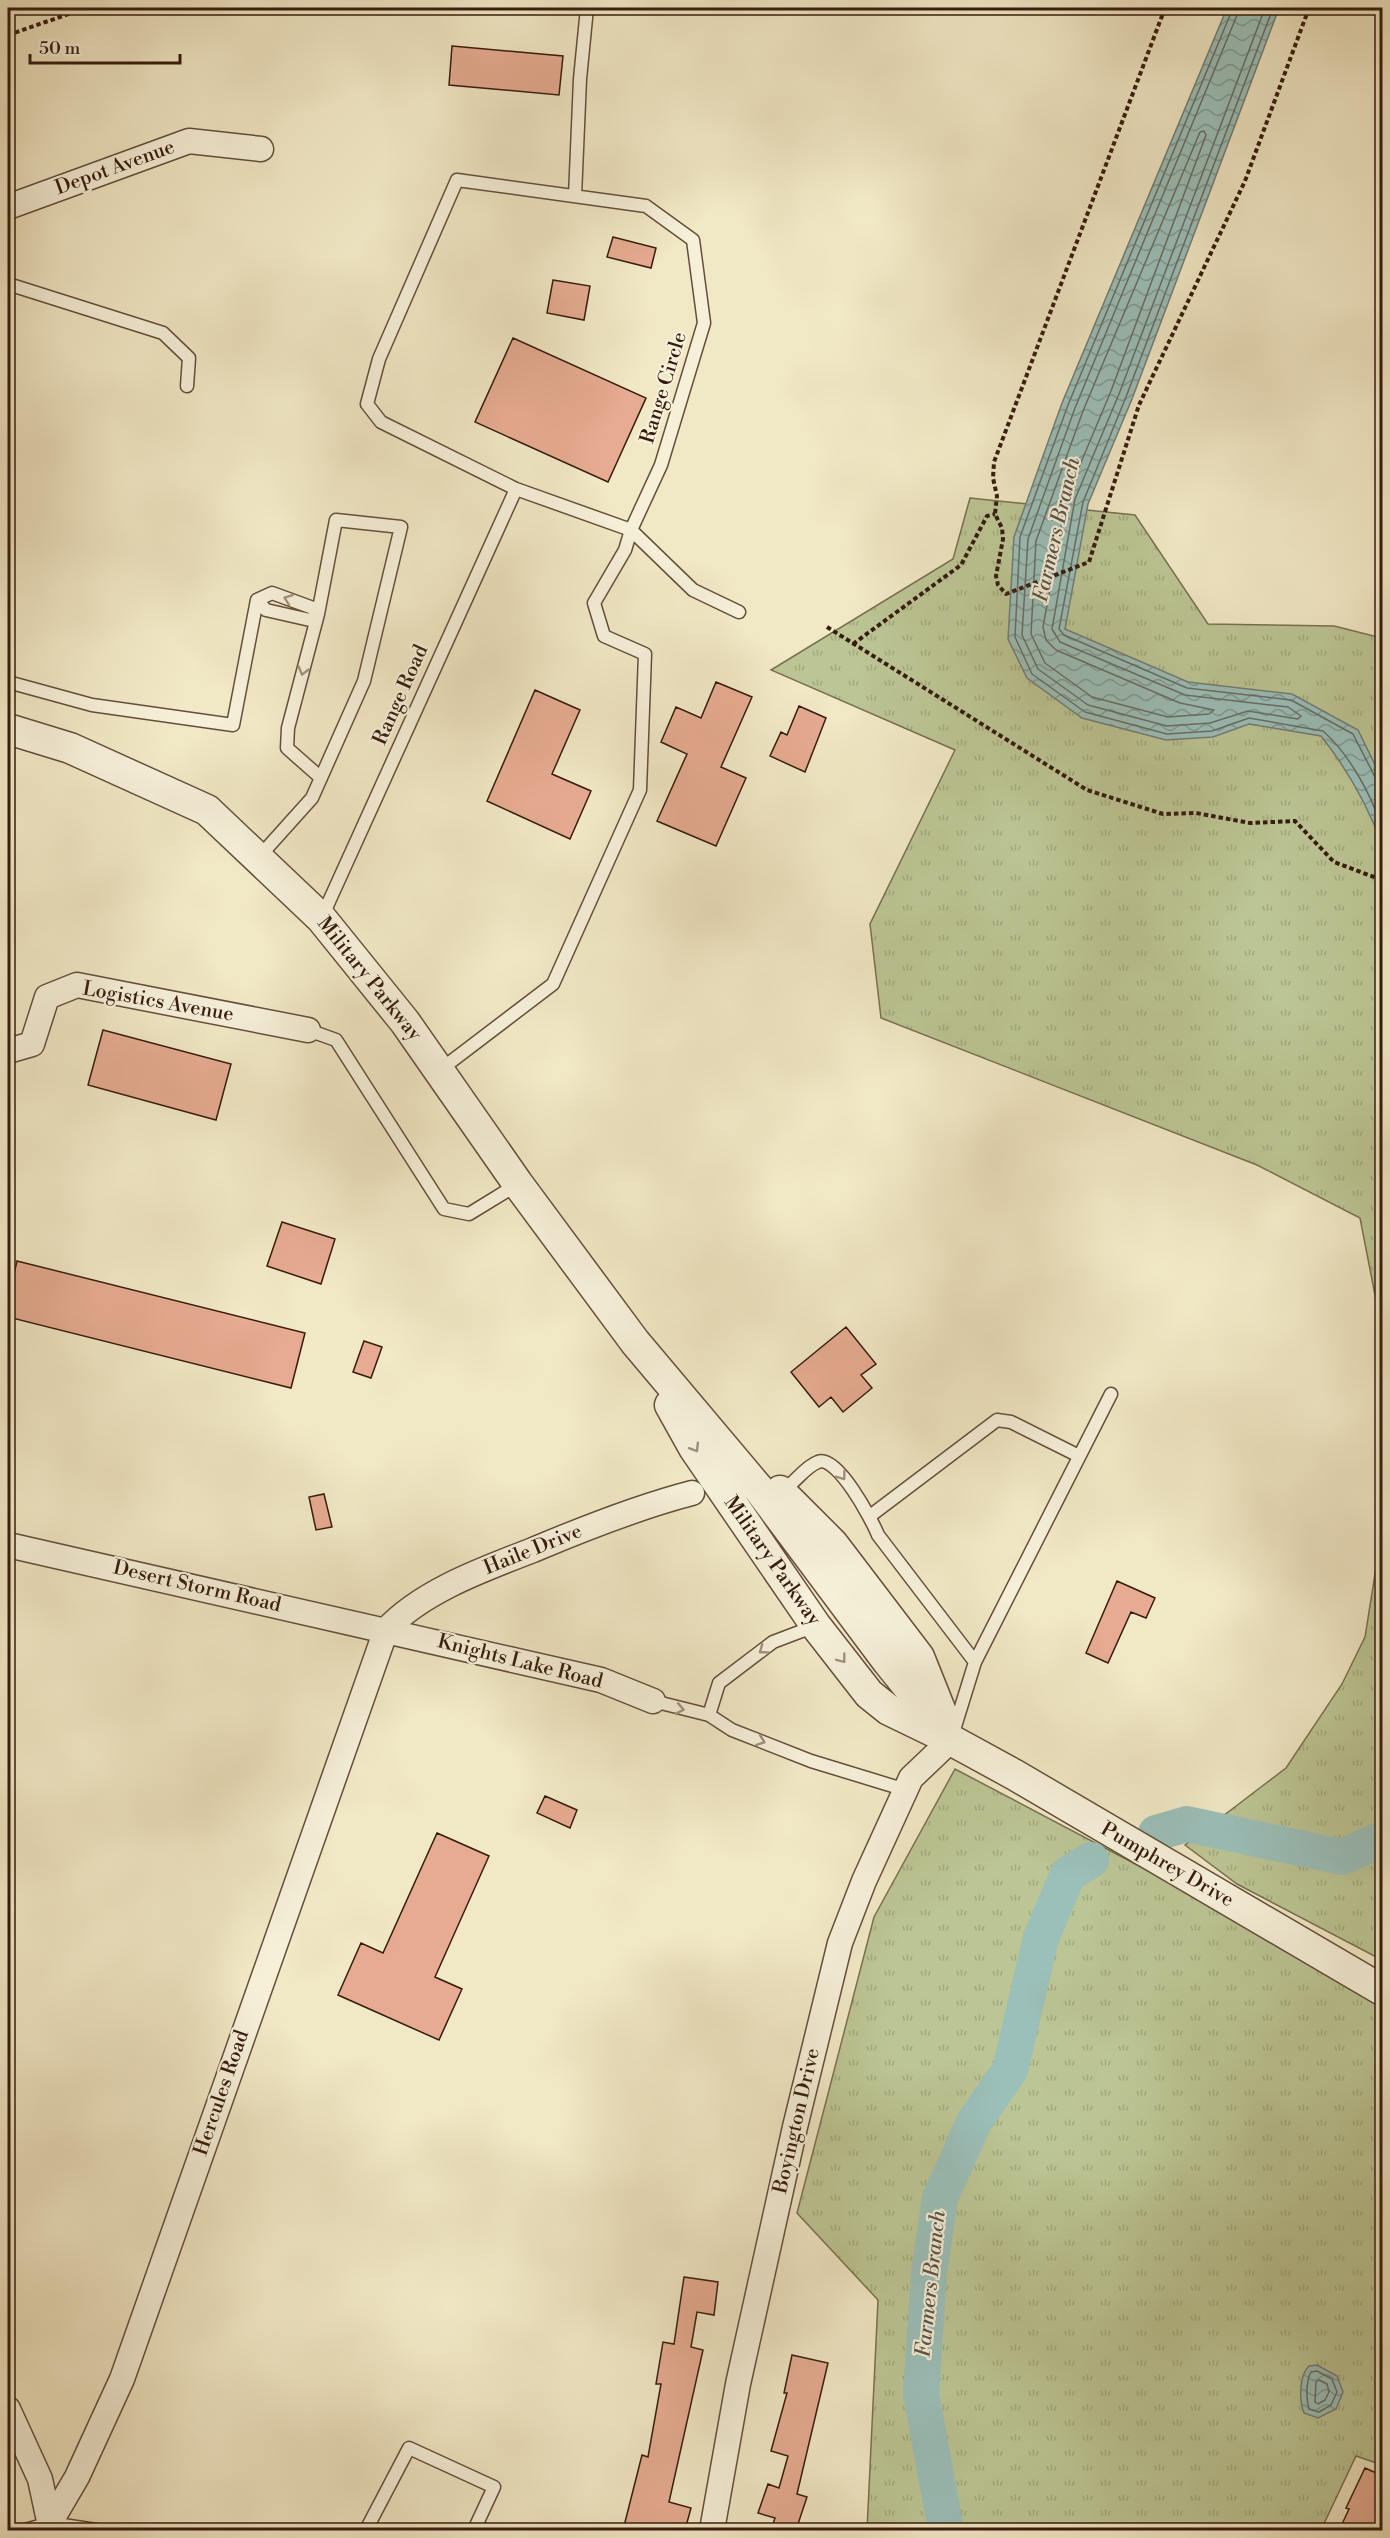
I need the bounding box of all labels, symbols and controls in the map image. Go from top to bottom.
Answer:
scale bar [30,27,180,65]
text: 50 m [39,37,81,60]
street label: Depot Avenue [52,135,178,201]
street label: Range Circle [635,329,693,447]
water label: Farmers Branch [1028,455,1086,605]
one-way arrow [283,594,294,607]
street label: Range Road [368,640,434,749]
one-way arrow [298,666,311,676]
street label: Military Parkway [311,912,427,1046]
street label: Logistics Avenue [81,976,235,1028]
one-way arrow [687,1442,699,1452]
one-way arrow [835,1470,846,1481]
street label: Military Parkway [718,1491,826,1631]
street label: Haile Drive [480,1519,586,1581]
street label: Desert Storm Road [111,1556,284,1619]
street label: Knights Lake Road [435,1629,606,1695]
one-way arrow [758,1643,769,1654]
one-way arrow [835,1653,846,1664]
one-way arrow [675,1702,685,1715]
one-way arrow [754,1734,765,1746]
street label: Pumphrey Drive [1096,1817,1238,1913]
street label: Hercules Road [189,2026,255,2159]
street label: Boyington Drive [768,2046,826,2197]
water label: Farmers Branch [910,2209,952,2359]

